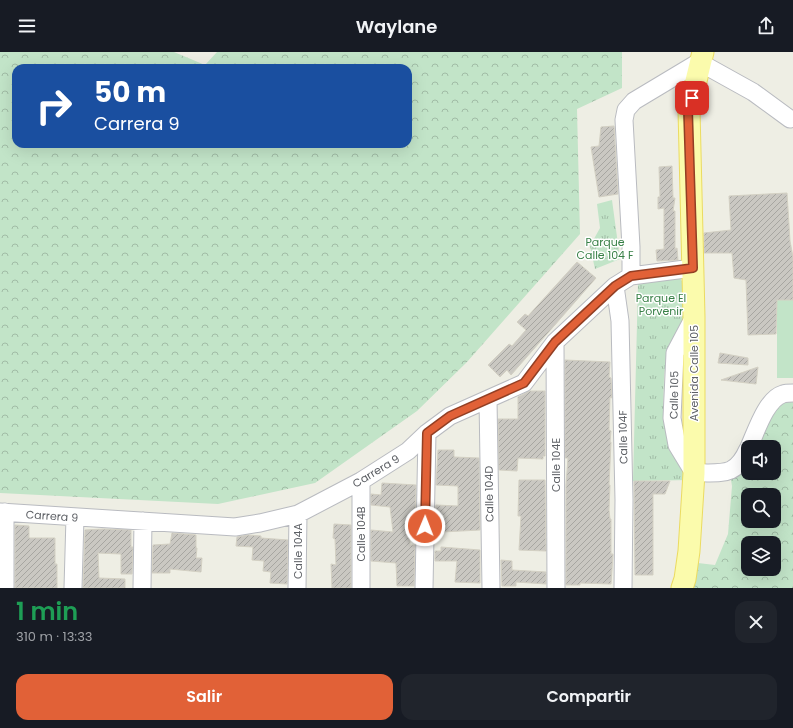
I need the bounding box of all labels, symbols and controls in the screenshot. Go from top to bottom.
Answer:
text: Waylane [356,14,437,39]
icon: menu [16,15,38,37]
icon: share [755,15,777,37]
text: 50 m [94,73,166,112]
icon: right [28,80,80,132]
pin [675,81,709,115]
icon: arrive [681,87,703,109]
text: Carrera 9 [94,111,180,136]
park label: Parque Calle 104 F [577,234,634,263]
park label: Parque El Porvenir [636,290,686,319]
street label: Avenida Calle 105 [686,325,702,421]
street label: Calle 105 [666,371,682,419]
street label: Calle 104F [615,409,631,464]
street label: Calle 104E [548,438,564,492]
map controls [741,440,781,576]
button: sound [741,440,781,480]
street label: Carrera 9 [349,451,403,491]
street label: Calle 104D [481,466,497,522]
button: search [741,488,781,528]
position arrow [404,505,446,547]
street label: Carrera 9 [25,506,79,526]
street label: Calle 104B [353,506,369,562]
street label: Calle 104A [290,522,306,579]
button: layers [741,536,781,576]
text: 1 min [16,595,78,628]
button: close [735,601,777,643]
text: 310 m · 13:33 [16,627,92,646]
button: Salir [16,674,393,720]
button: Compartir [401,674,777,720]

